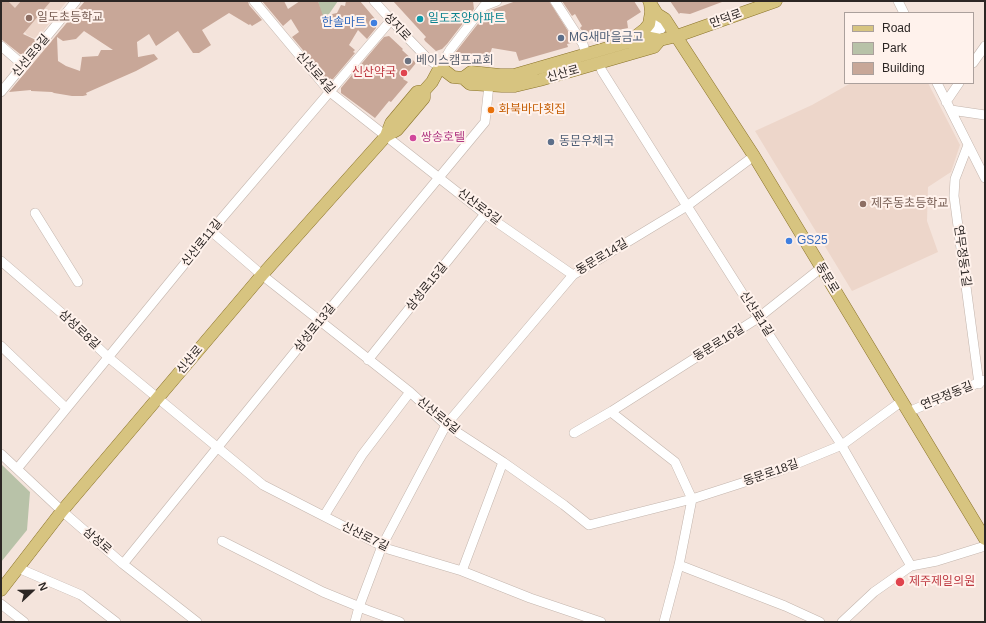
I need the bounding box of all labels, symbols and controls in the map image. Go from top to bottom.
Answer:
street label: 만덕로 [708,7,744,31]
street label: 성지로 [380,10,414,44]
place label: 일도초등학교 [37,11,103,25]
place label: 일도조양아파트 [428,12,505,26]
legend [844,12,974,84]
marker: 일도초등학교 [24,13,34,23]
marker: 일도조양아파트 [415,14,425,24]
place label: 한솔마트 [322,16,366,30]
marker: 한솔마트 [369,18,379,28]
text: Road [882,21,911,35]
place label: MG새마을금고 [569,31,644,45]
street label: 신선로9길 [9,32,53,80]
marker: MG새마을금고 [556,33,566,43]
text: Park [882,41,907,55]
street label: 신선로4길 [293,49,337,97]
place label: 베이스캠프교회 [416,54,493,68]
marker: 베이스캠프교회 [403,56,413,66]
text: Building [882,61,925,75]
street label: 신산로 [545,63,581,85]
place label: 신산약국 [352,66,396,80]
marker: 신산약국 [399,68,409,78]
place label: 화북바다횟집 [499,103,565,117]
marker: 화북바다횟집 [486,105,496,115]
place label: 쌍송호텔 [421,131,465,145]
marker: 쌍송호텔 [408,133,418,143]
place label: 동문우체국 [559,135,614,149]
marker: 동문우체국 [546,137,556,147]
street label: 신산로3길 [454,186,504,228]
place label: 제주동초등학교 [871,197,948,211]
marker: 제주동초등학교 [858,199,868,209]
street label: 신산로11길 [179,216,225,270]
street label: 연무정동1길 [951,224,973,288]
place label: GS25 [797,234,828,248]
street label: 동문로14길 [574,236,630,278]
marker: GS25 [784,236,794,246]
street label: 삼성로15길 [403,260,451,314]
street label: 동문로 [812,260,842,296]
street label: 신산로1길 [736,289,776,339]
street label: 삼성로13길 [291,301,339,355]
street label: 삼성로8길 [56,307,102,353]
street label: 동문로16길 [691,322,747,364]
street label: 신산로 [174,343,206,377]
street label: 연무정동길 [919,379,975,413]
street label: 신산로5길 [414,394,462,438]
street label: 동문로18길 [741,457,801,489]
street label: 신산로7길 [339,519,391,555]
street label: 삼성로 [80,525,114,557]
north arrow [12,571,52,611]
place label: 제주제일의원 [909,575,975,589]
marker: 제주제일의원 [894,576,906,588]
text: N [36,581,50,592]

